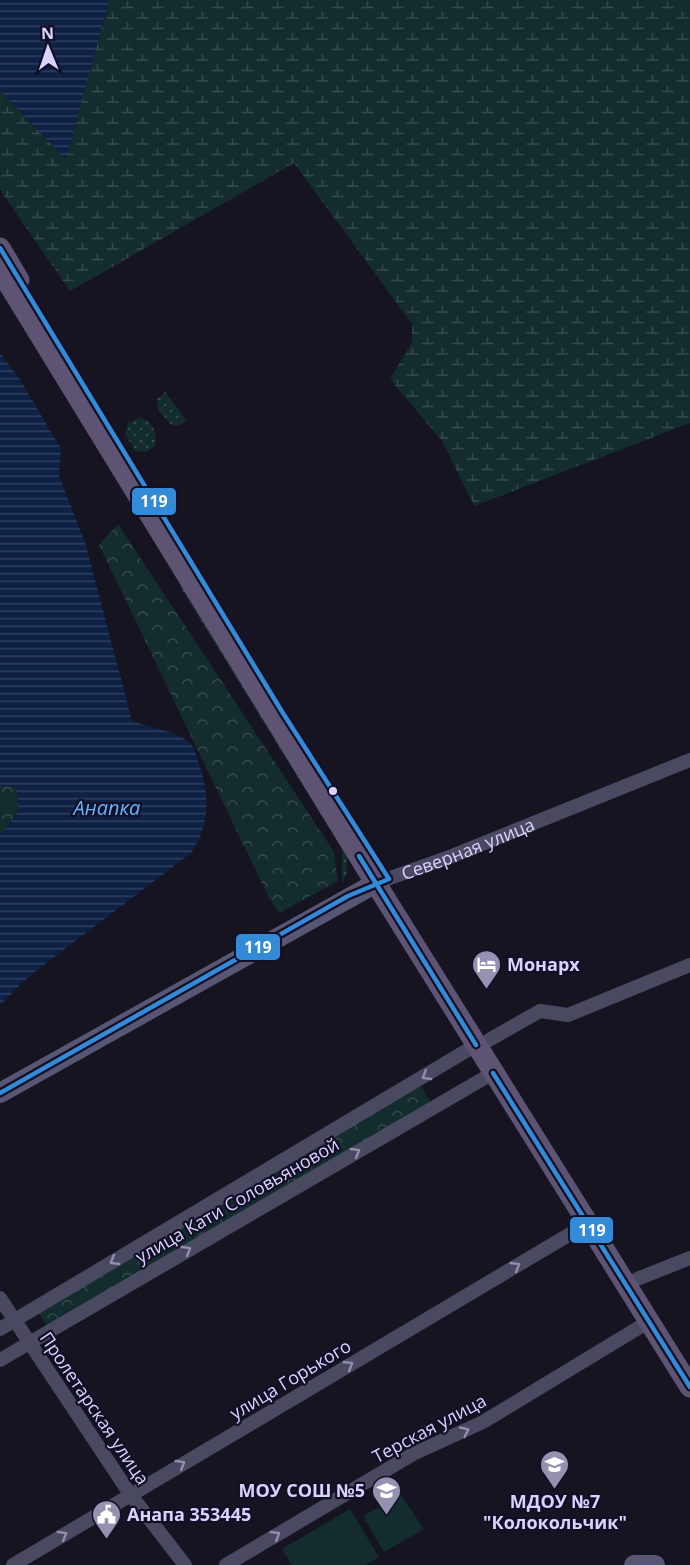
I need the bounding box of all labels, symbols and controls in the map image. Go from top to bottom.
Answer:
north arrow [18,18,78,78]
text: N [41,22,54,44]
line badge: 119 [131,487,177,516]
text: 119 [140,490,168,512]
unlabelled marker [327,785,339,797]
water label: Анапка [72,794,140,821]
street label: Северная улица [398,812,538,885]
line badge: 119 [235,933,281,961]
text: 119 [244,936,272,958]
hotel icon: Монарх [470,948,502,990]
place label: Монарх [507,952,580,976]
one-way arrow [422,1069,432,1081]
street label: улица Кати Соловьяновой [131,1132,343,1268]
one-way arrow [349,1148,360,1159]
line badge: 119 [569,1216,614,1244]
text: 119 [578,1219,606,1241]
one-way arrow [181,1246,191,1258]
one-way arrow [110,1254,120,1266]
one-way arrow [510,1261,520,1273]
street label: Пролетарская улица [35,1327,155,1489]
street label: улица Горького [225,1333,355,1425]
one-way arrow [343,1361,353,1372]
street label: Терская улица [368,1388,490,1468]
one-way arrow [458,1426,469,1438]
school or university icon: МДОУ №7 "Колокольчик" [539,1448,571,1490]
one-way arrow [175,1460,185,1472]
school or university icon: МОУ СОШ №5 [370,1474,402,1516]
place label: МОУ СОШ №5 [238,1478,365,1502]
place label: МДОУ №7 "Колокольчик" [483,1489,627,1534]
public building icon: Анапа 353445 [90,1498,122,1540]
place label: Анапа 353445 [127,1502,251,1526]
one-way arrow [57,1530,67,1542]
one-way arrow [270,1531,280,1543]

